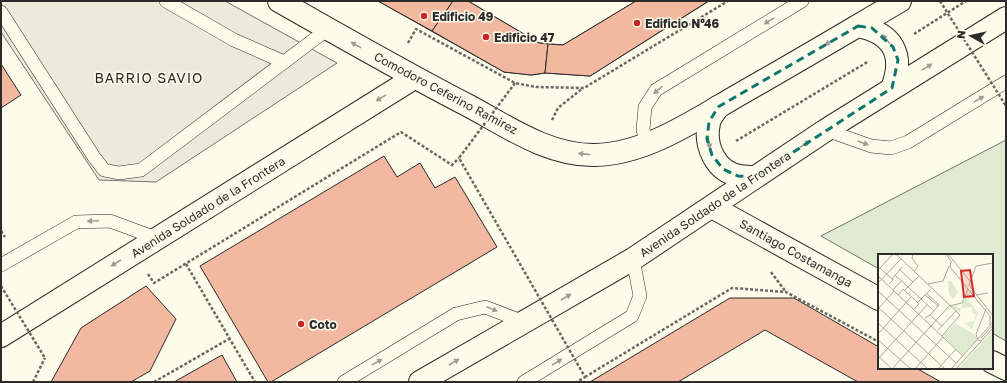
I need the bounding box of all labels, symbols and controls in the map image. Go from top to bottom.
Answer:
place label: Edificio 49 [432,9,494,24]
marker: Edificio 49 [419,11,429,21]
place label: Edificio N°46 [645,16,720,31]
north arrow [951,16,991,56]
marker: Edificio N°46 [632,18,642,28]
one-way arrow [763,18,774,25]
text: N [954,29,968,40]
place label: Edificio 47 [494,30,555,45]
marker: Edificio 47 [481,32,491,42]
one-way arrow [882,34,891,45]
one-way arrow [824,38,836,45]
one-way arrow [350,41,362,48]
street label: Comodoro Ceferino Ramirez [372,49,520,137]
one-way arrow [921,63,933,70]
district label: BARRIO SAVIO [95,69,203,86]
one-way arrow [653,86,664,95]
one-way arrow [376,95,387,102]
one-way arrow [973,95,985,102]
one-way arrow [706,137,712,149]
one-way arrow [800,140,810,148]
one-way arrow [857,140,869,146]
street label: Avenida Soldado de la Frontera [637,148,793,260]
one-way arrow [578,151,590,157]
street label: Avenida Soldado de la Frontera [128,153,288,261]
street label: Santiago Costamanga [737,216,855,290]
one-way arrow [86,218,99,224]
inset map [878,254,993,369]
one-way arrow [111,259,122,267]
one-way arrow [560,294,572,301]
one-way arrow [487,307,499,313]
place label: Coto [309,317,337,332]
marker: Coto [296,319,306,329]
one-way arrow [371,358,383,365]
one-way arrow [551,358,563,365]
one-way arrow [448,359,460,366]

